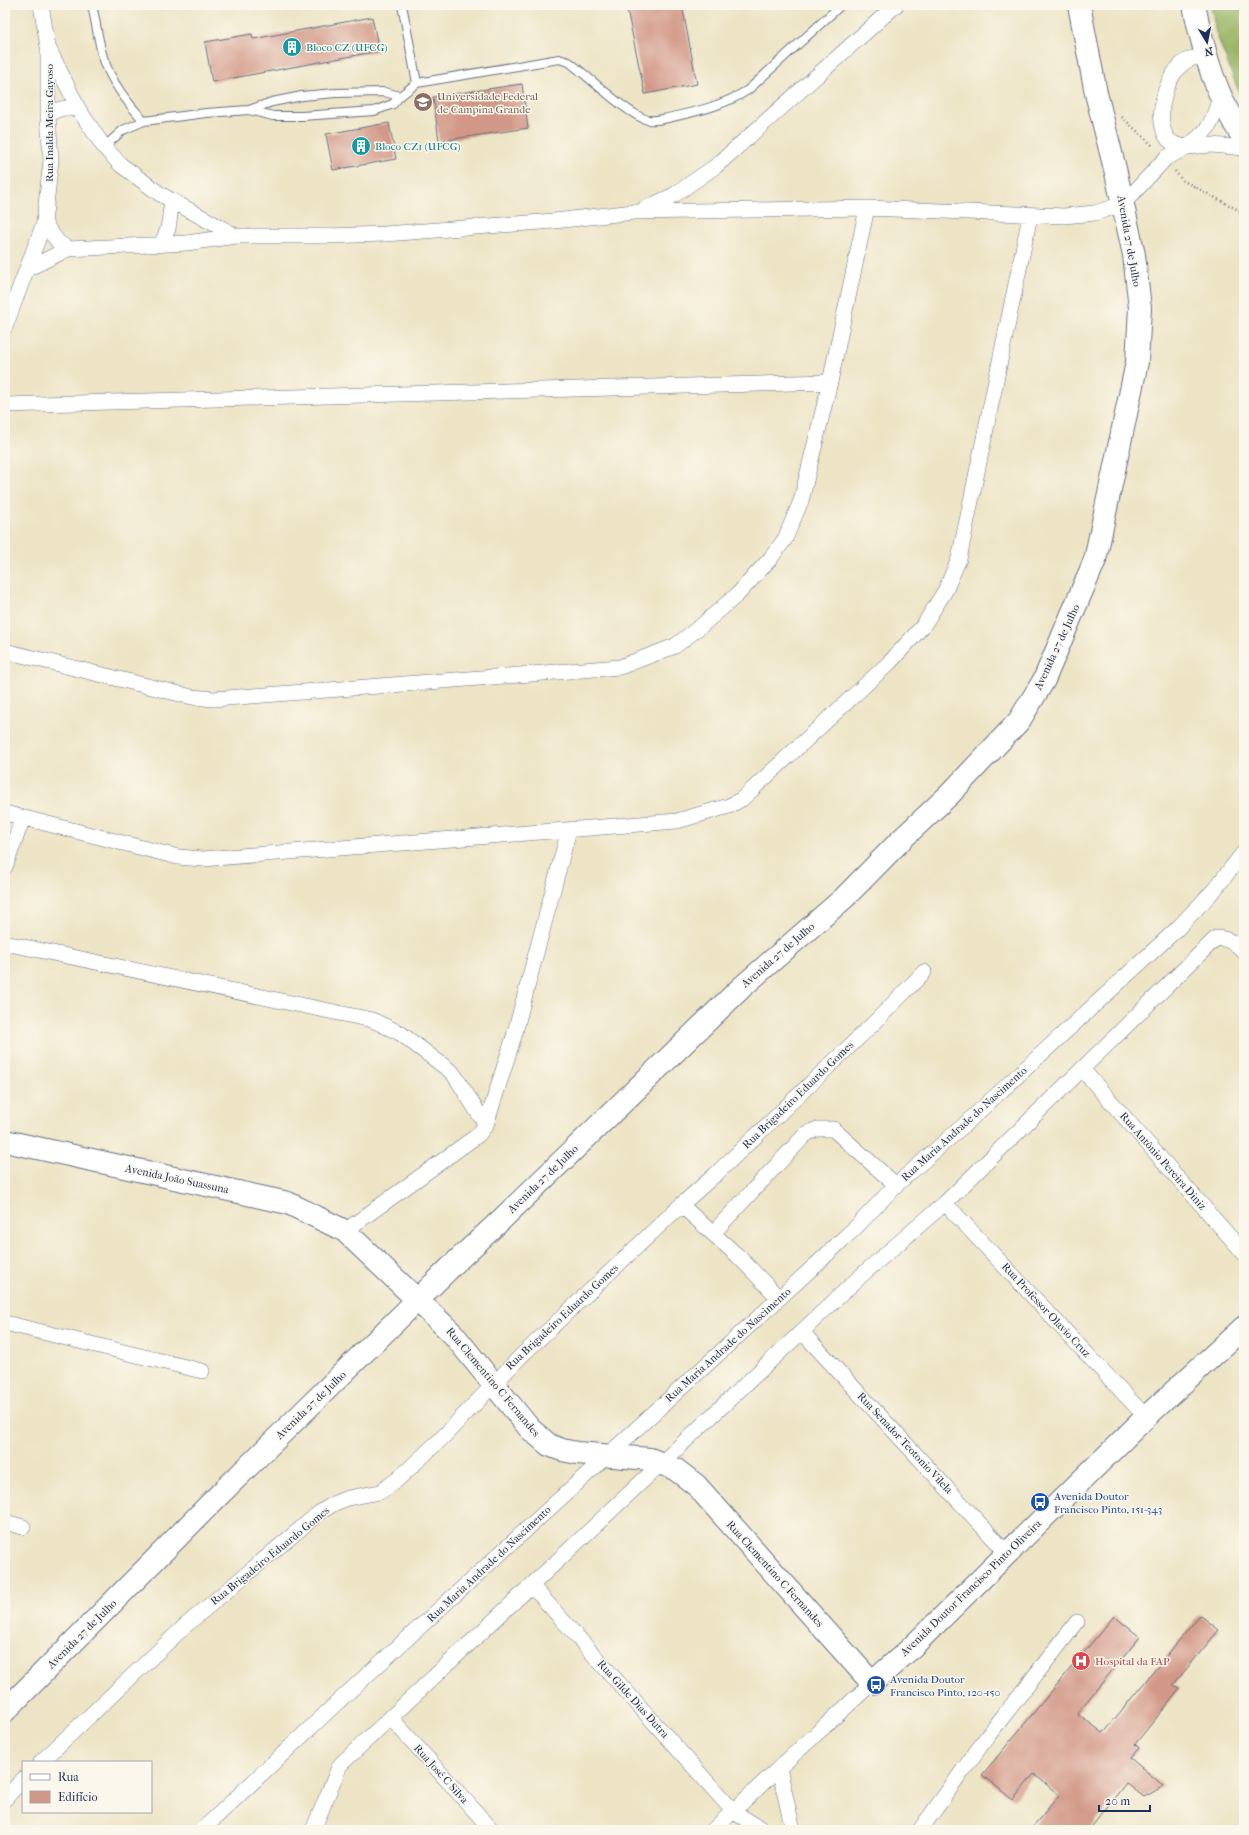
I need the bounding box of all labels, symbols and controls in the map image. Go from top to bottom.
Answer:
north arrow [1187,22,1227,62]
building icon: Bloco CZ (UFCG) [281,36,303,58]
place label: Bloco CZ (UFCG) [306,41,388,54]
text: N [1203,44,1214,59]
street label: Rua Inalda Meira Gayoso [43,64,56,182]
place label: Universidade Federal de Campina Grande [437,90,538,116]
school or university icon: Universidade Federal de Campina Grande [412,91,434,113]
building icon: Bloco CZ1 (UFCG) [350,135,372,157]
place label: Bloco CZ1 (UFCG) [375,140,461,153]
street label: Avenida 27 de Julho [1114,193,1144,288]
street label: Avenida 27 de Julho [1031,602,1083,693]
street label: Avenida 27 de Julho [738,919,818,991]
street label: Rua Brigadeiro Eduardo Gomes [740,1039,856,1151]
street label: Rua Maria Andrade do Nascimento [898,1064,1030,1184]
street label: Rua Antônio Pereira Diniz [1117,1109,1209,1213]
street label: Avenida 27 de Julho [504,1142,581,1217]
street label: Avenida João Suassuna [123,1161,231,1197]
street label: Rua Professor Olavio Cruz [999,1260,1093,1360]
street label: Rua Brigadeiro Eduardo Gomes [503,1261,621,1373]
street label: Rua Maria Andrade do Nascimento [662,1285,794,1405]
street label: Rua Clementino C Fernandes [443,1325,543,1439]
street label: Avenida 27 de Julho [272,1368,349,1443]
street label: Rua Senador Teotonio Vilela [855,1390,956,1497]
place label: Avenida Doutor Francisco Pinto, 151-343 [1053,1490,1162,1516]
bus stop icon: Avenida Doutor Francisco Pinto, 151-343 [1029,1491,1051,1513]
street label: Rua Maria Andrade do Nascimento [424,1503,554,1625]
street label: Rua Brigadeiro Eduardo Gomes [208,1504,332,1608]
street label: Avenida Doutor Francisco Pinto Oliveira [897,1516,1045,1660]
street label: Rua Clementino C Fernandes [724,1518,826,1630]
street label: Avenida 27 de Julho [44,1596,120,1672]
hospital icon: Hospital da FAP [1070,1650,1092,1672]
place label: Hospital da FAP [1095,1655,1170,1668]
street label: Rua Gilde Dias Dutra [594,1657,672,1741]
place label: Avenida Doutor Francisco Pinto, 120-150 [889,1673,1000,1699]
bus stop icon: Avenida Doutor Francisco Pinto, 120-150 [865,1674,887,1696]
street label: Rua José C Silva [411,1742,471,1807]
legend [22,1761,152,1813]
text: Rua [58,1770,79,1784]
scale bar [1099,1787,1150,1813]
text: Edifício [58,1790,98,1804]
text: 20 m [1105,1794,1130,1808]

